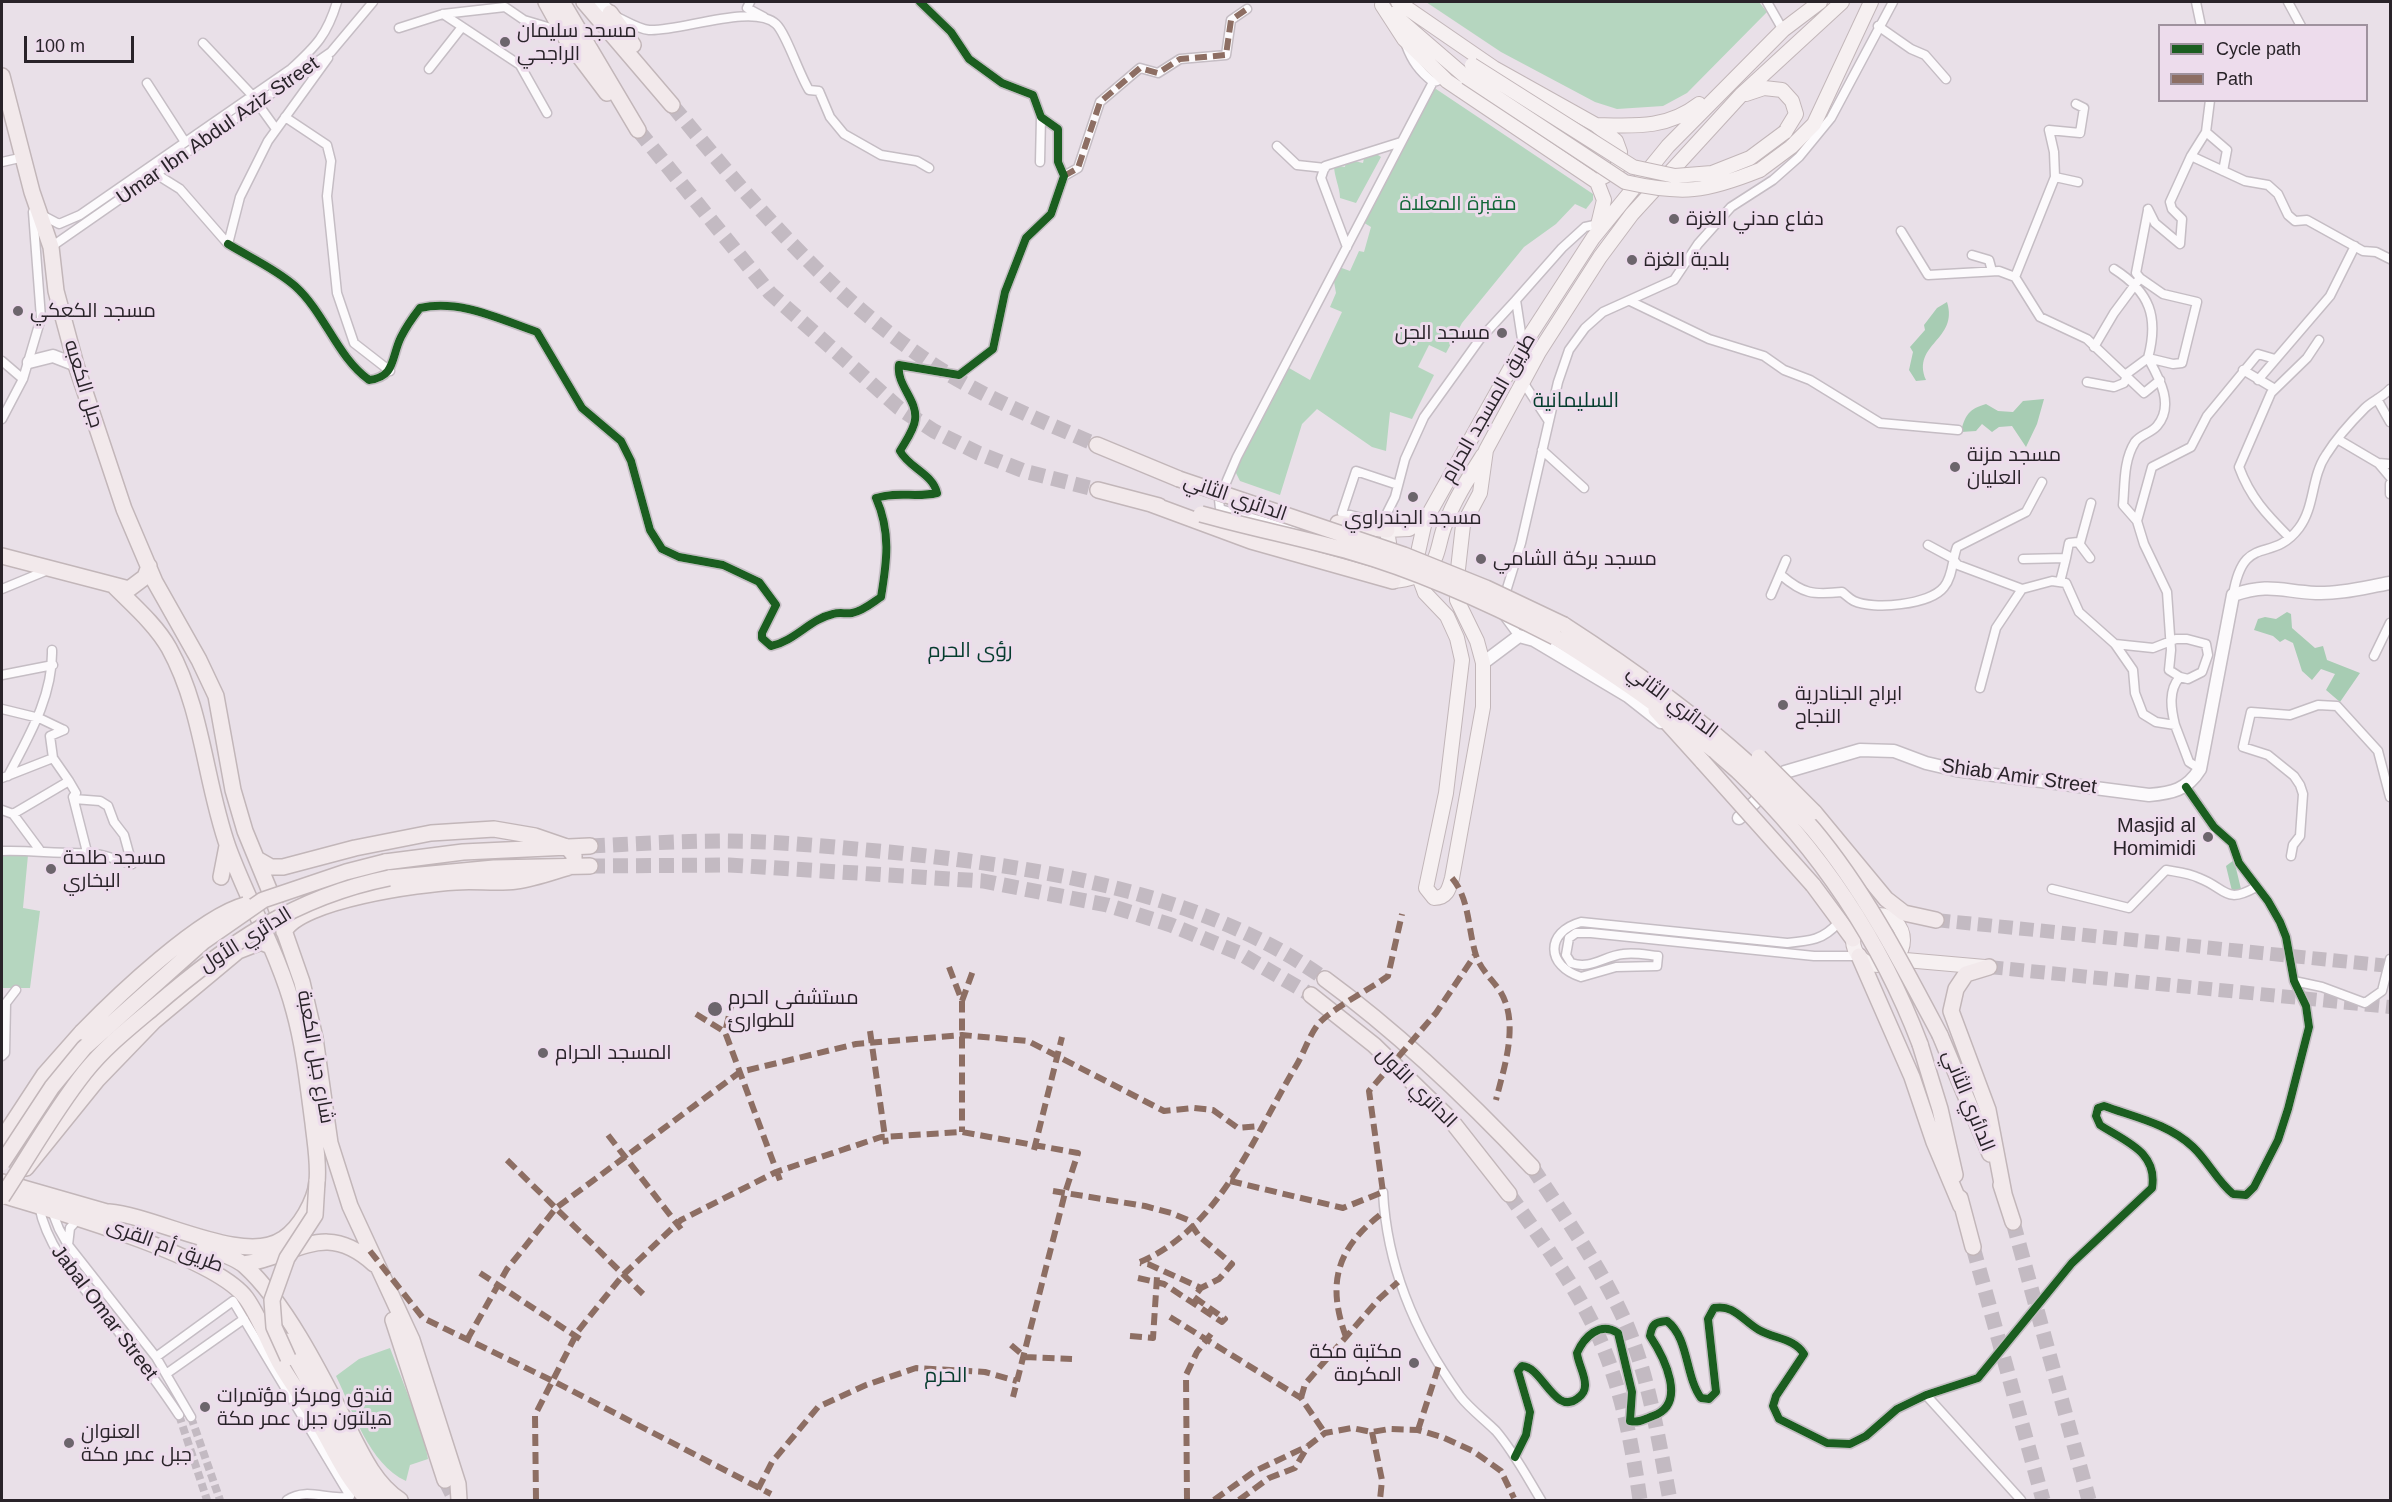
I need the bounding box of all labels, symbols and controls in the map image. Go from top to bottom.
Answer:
place label: مسجد سليمان الراجحي [517,19,637,66]
scale bar [27,24,136,62]
legend [2158,24,2368,102]
marker: مسجد سليمان الراجحي [498,35,512,49]
text: 100 m [35,36,85,56]
text: Cycle path [2216,39,2301,59]
street label: Umar Ibn Abdul Aziz Street [112,52,324,210]
text: Path [2216,69,2253,89]
park label: مقبرة المعلاة [1400,192,1516,216]
place label: دفاع مدني الغزة [1686,207,1824,231]
marker: دفاع مدني الغزة [1667,212,1681,226]
place label: بلدية الغزة [1644,248,1730,272]
marker: بلدية الغزة [1625,253,1639,267]
place label: مسجد الكعكي [30,299,156,323]
marker: مسجد الكعكي [11,304,25,318]
place label: مسجد الجن [1395,321,1490,345]
marker: مسجد الجن [1495,326,1509,340]
street label: طريق المسجد الحرام [1437,329,1541,487]
street label: جبل الكعبه [58,337,108,431]
district label: السليمانية [1533,388,1619,414]
place label: مسجد مزنة العليان [1967,443,2061,490]
marker: مسجد مزنة العليان [1948,460,1962,474]
street label: الدائري الثاني [1180,469,1290,527]
marker: مسجد الجندراوي [1406,490,1420,504]
place label: مسجد الجندراوي [1344,506,1482,530]
place label: مسجد بركة الشامي [1493,547,1657,571]
marker: مسجد بركة الشامي [1474,552,1488,566]
district label: رؤى الحرم [927,638,1013,664]
street label: الدائري الثاني [1622,660,1722,744]
place label: ابراج الجنادرية النجاح [1795,682,1902,729]
marker: ابراج الجنادرية النجاح [1776,698,1790,712]
street label: Shiab Amir Street [1940,754,2098,800]
place label: Masjid al Homimidi [2113,814,2196,861]
marker: Masjid al Homimidi [2201,830,2215,844]
place label: مسجد طلحة البخاري [63,846,166,893]
marker: مسجد طلحة البخاري [44,862,58,876]
street label: الدائري الأول [195,902,297,978]
place label: مستشفى الحرم للطوارئ [728,986,859,1033]
street label: شارع جبل الكعبة [291,988,339,1126]
marker: مستشفى الحرم للطوارئ [706,1000,724,1018]
place label: المسجد الحرام [555,1041,672,1065]
street label: الدائري الأول [1371,1043,1461,1133]
marker: المسجد الحرام [536,1046,550,1060]
street label: الدائري الثاني [1937,1047,1999,1155]
street label: طريق أم القرى [103,1214,227,1278]
street label: Jabal Omar Street [46,1241,162,1385]
place label: مكتبة مكة المكرمة [1310,1340,1402,1387]
marker: مكتبة مكة المكرمة [1407,1356,1421,1370]
district label: الحرم [924,1363,968,1389]
place label: فندق ومركز مؤتمرات هيلتون جبل عمر مكة [217,1384,393,1431]
marker: فندق ومركز مؤتمرات هيلتون جبل عمر مكة [198,1400,212,1414]
place label: العنوان جبل عمر مكة [81,1420,192,1467]
marker: العنوان جبل عمر مكة [62,1436,76,1450]

